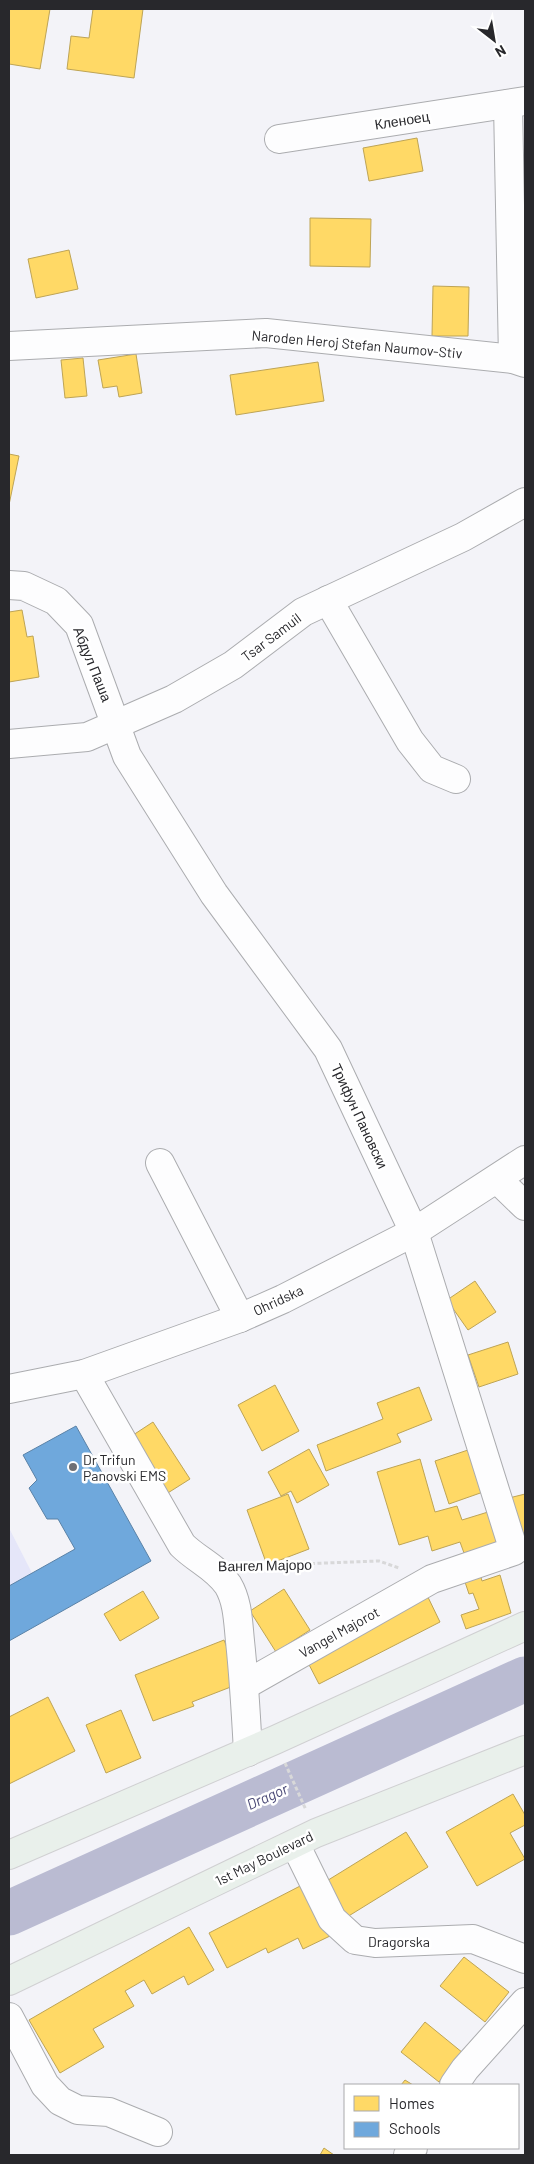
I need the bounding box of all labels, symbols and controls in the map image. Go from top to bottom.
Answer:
north arrow [469,15,519,65]
text: N [493,42,509,61]
street label: Кленоец [373,107,431,133]
street label: Naroden Heroj Stefan Naumov-Stiv [251,326,463,362]
street label: Tsar Samuil [238,609,304,665]
street label: Абдул Паша [70,624,116,704]
street label: Трифун Пановски [328,1061,392,1171]
street label: Ohridska [250,1281,306,1319]
place label: Dr Trifun Panovski EMS [83,1451,166,1484]
marker: Dr Trifun Panovski EMS [67,1461,79,1473]
street label: Вангел Мајоро [218,1556,312,1574]
street label: Vangel Majorot [296,1603,382,1661]
water label: Dragor [244,1779,291,1813]
street label: 1st May Boulevard [212,1827,316,1889]
street label: Dragorska [368,1933,430,1950]
legend [344,2084,519,2149]
text: Homes [389,2094,434,2112]
text: Schools [389,2119,441,2137]

